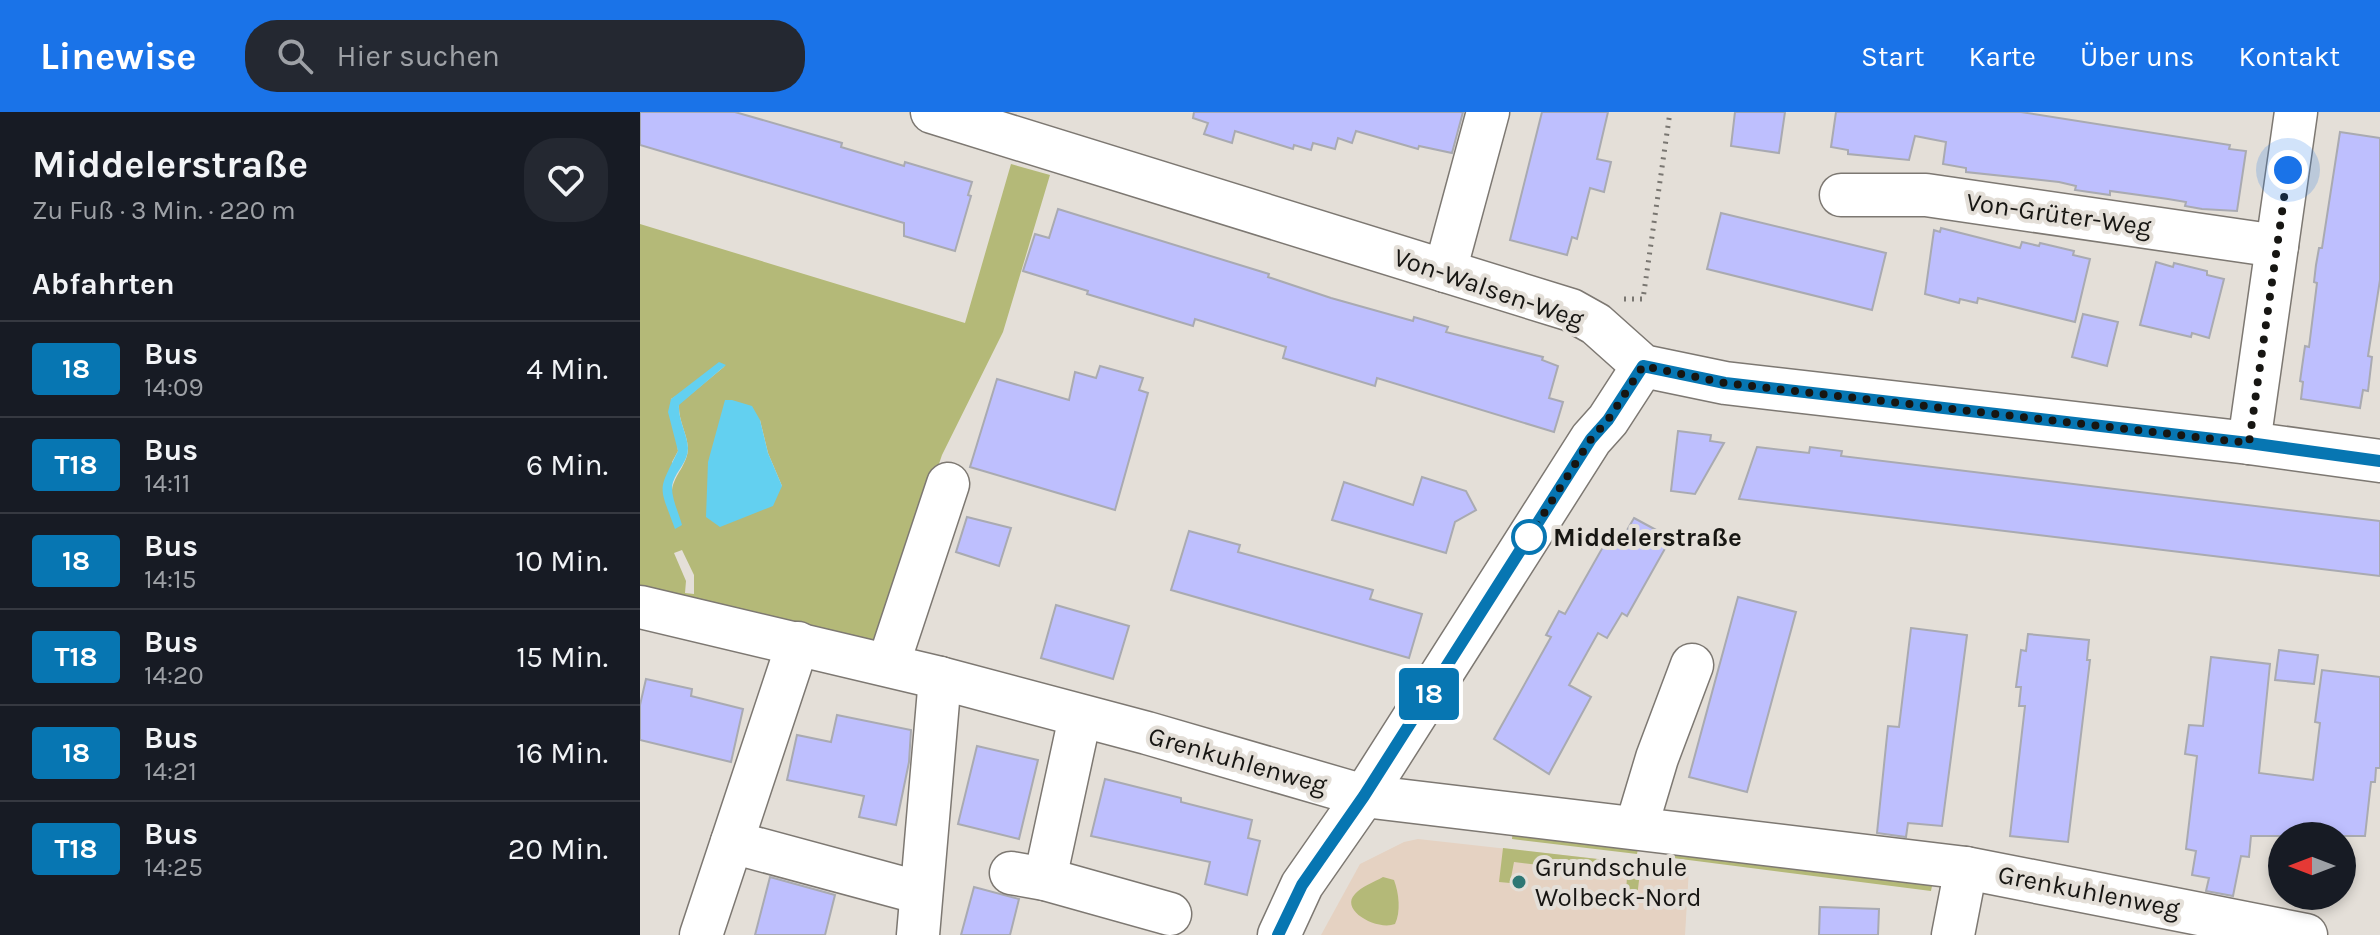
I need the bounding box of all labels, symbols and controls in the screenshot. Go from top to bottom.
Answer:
search box [245,20,805,92]
text: Linewise [40,34,197,79]
icon: search [273,34,317,78]
text: Hier suchen [337,38,500,74]
text: Start [1861,40,1924,73]
text: Karte [1968,40,2036,73]
text: Über uns [2080,40,2195,73]
text: Kontakt [2239,40,2340,73]
button: heart [524,138,608,222]
text: Middelerstraße [32,142,308,187]
your location [2268,150,2308,190]
street label: Von-Grüter-Weg [1964,186,2154,243]
text: Zu Fuß · 3 Min. · 220 m [32,195,296,226]
street label: Von-Walsen-Weg [1390,241,1588,336]
text: Abfahrten [32,266,175,302]
text: Bus [144,336,198,372]
text: 4 Min. [526,351,608,387]
text: 18 [62,352,90,385]
text: 14:09 [144,372,204,403]
text: Bus [144,432,198,468]
text: 6 Min. [526,447,608,483]
text: T18 [55,448,97,481]
text: 14:11 [144,468,190,499]
marker: Middelerstraße [1512,520,1546,554]
place label: Middelerstraße [1553,522,1742,553]
text: Bus [144,528,198,564]
text: 10 Min. [515,543,608,579]
text: 18 [62,544,90,577]
text: 14:15 [144,564,196,595]
text: Bus [144,624,198,660]
text: 15 Min. [516,639,608,675]
text: T18 [55,640,97,673]
text: 14:20 [144,660,204,691]
line badge: 18 [1393,668,1465,720]
text: 18 [1415,677,1443,710]
text: Bus [144,720,198,756]
street label: Grenkuhlenweg [1145,720,1331,801]
text: 16 Min. [516,735,608,771]
text: 18 [62,736,90,769]
text: 14:21 [144,756,197,787]
text: Bus [144,816,198,852]
north arrow [2268,822,2356,910]
map controls [2268,822,2356,910]
text: 20 Min. [508,831,608,867]
text: T18 [55,832,97,865]
text: 14:25 [144,852,203,883]
place label: Grundschule Wolbeck-Nord [1535,852,1702,913]
street label: Grenkuhlenweg [1995,859,2183,924]
marker: Grundschule Wolbeck-Nord [1510,873,1528,891]

